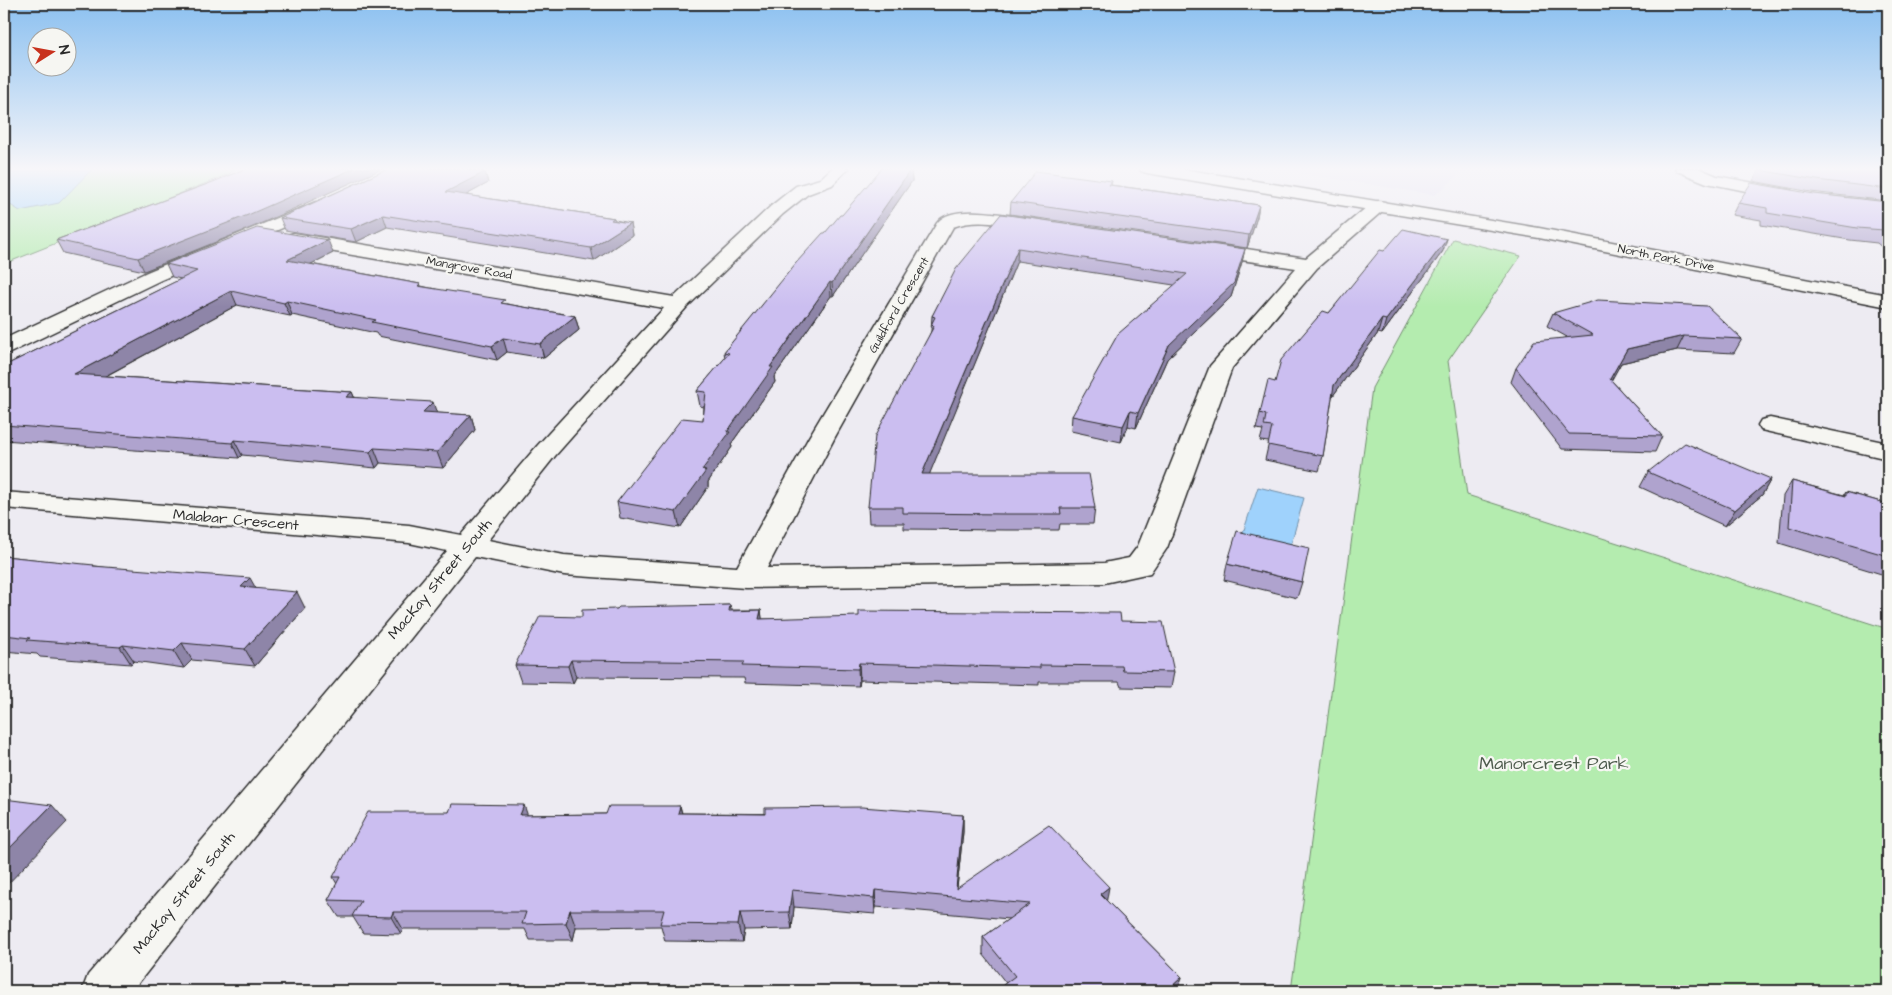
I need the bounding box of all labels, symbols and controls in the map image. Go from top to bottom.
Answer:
north arrow [28,28,78,78]
text: N [53,43,74,56]
street label: North Park Drive [1616,240,1716,276]
street label: Mangrove Road [425,252,513,285]
street label: Guildford Crescent [865,254,934,356]
street label: Malabar Crescent [172,504,300,536]
street label: MacKay Street South [383,514,498,645]
park label: Manorcrest Park [1479,751,1629,776]
street label: MacKay Street South [128,827,241,959]

